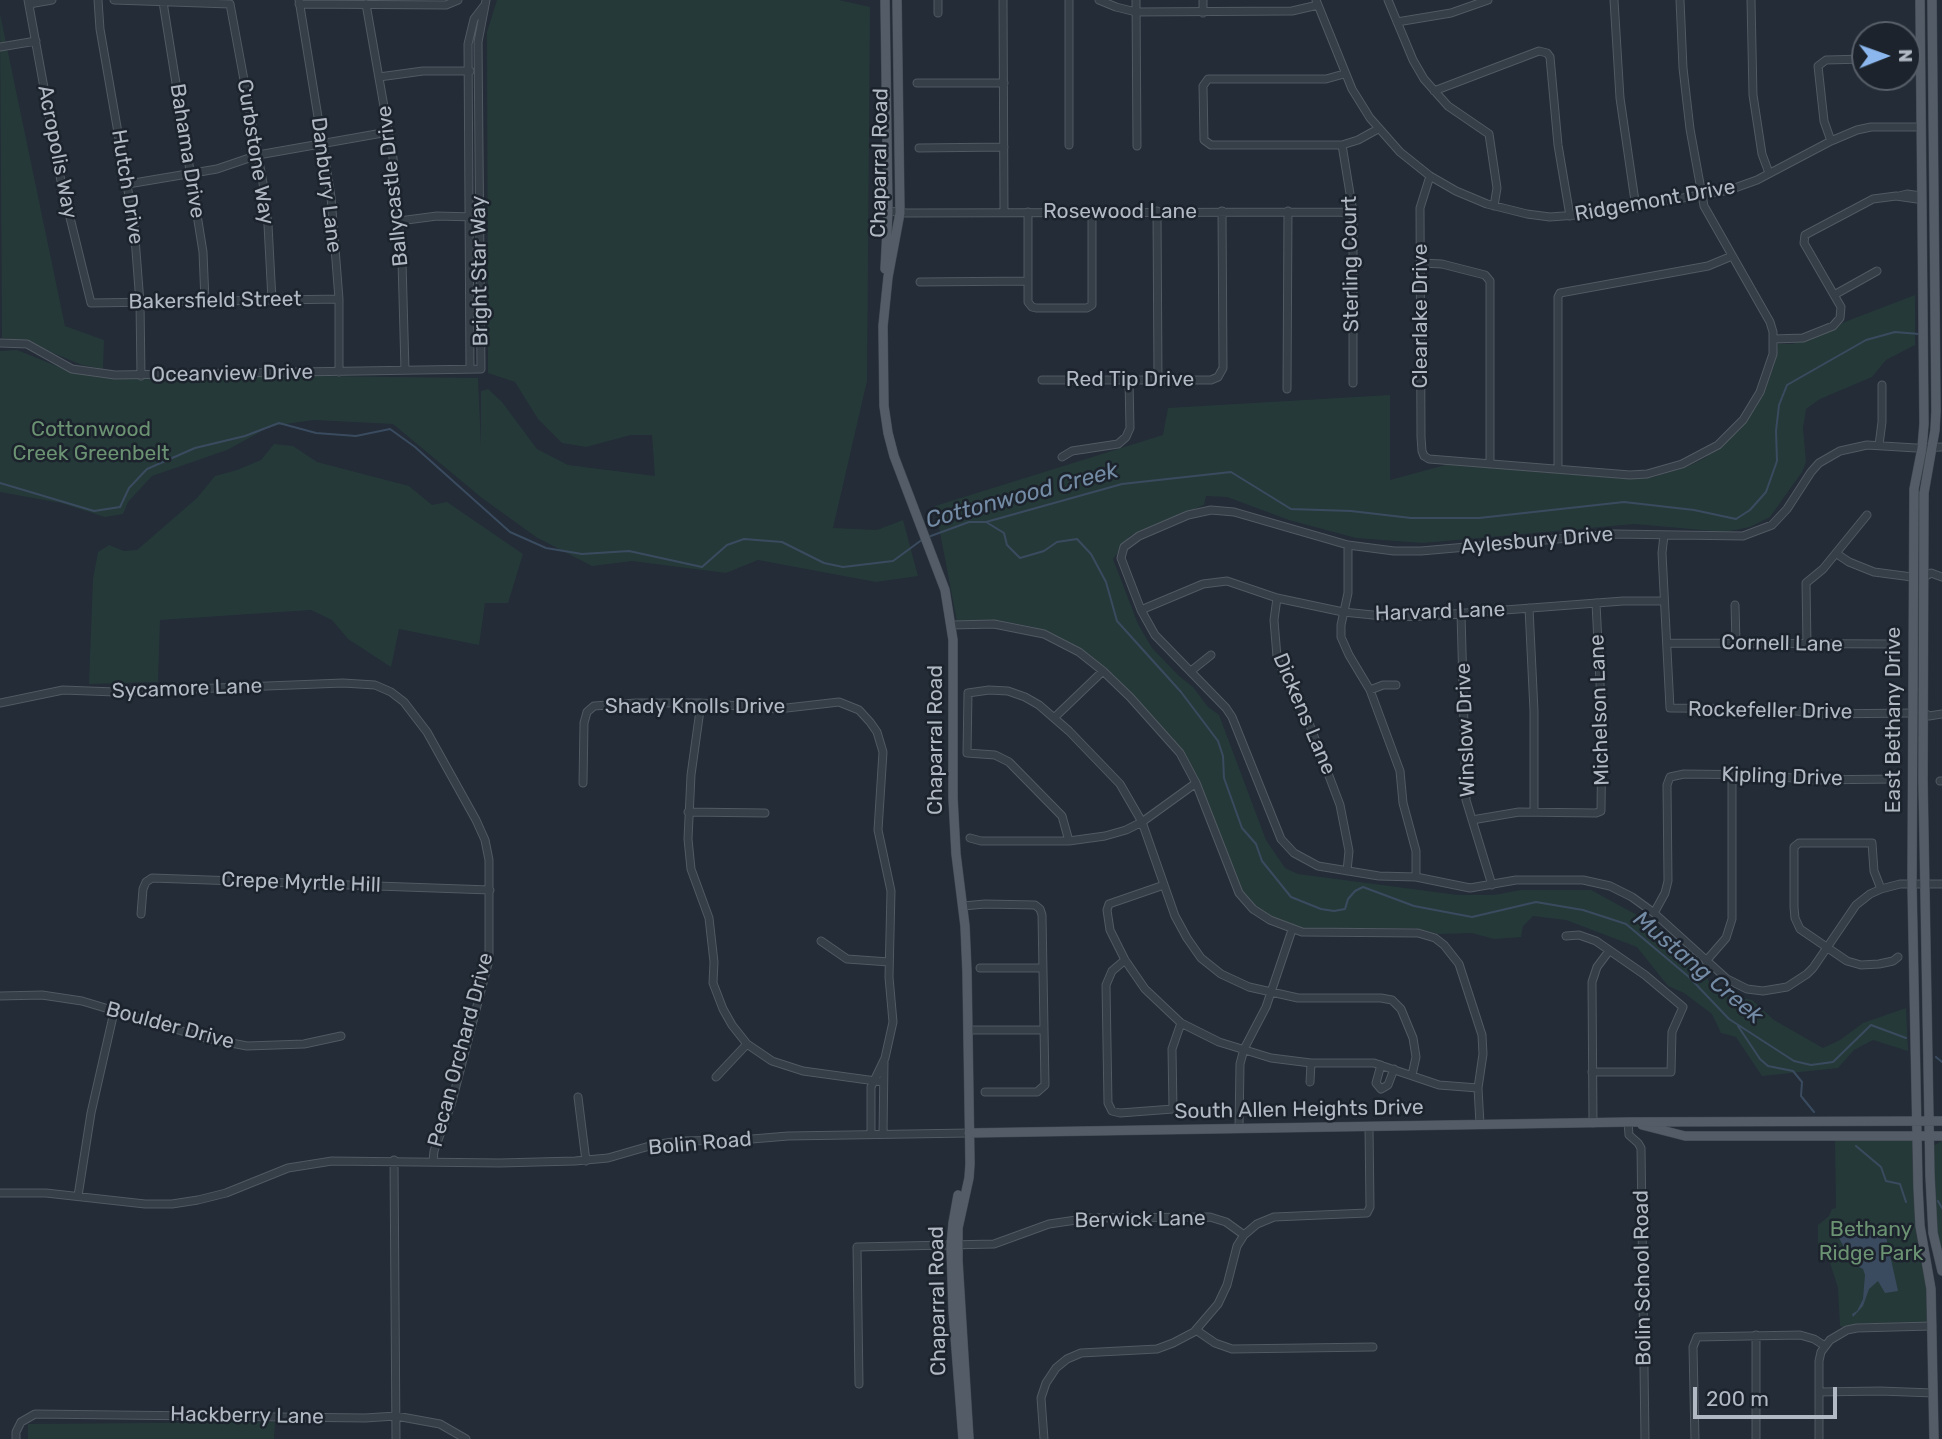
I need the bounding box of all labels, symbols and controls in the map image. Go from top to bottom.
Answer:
north arrow [1851,21,1921,91]
text: N [1894,49,1917,63]
street label: Curbstone Way [231,77,279,227]
street label: Bahama Drive [164,82,210,220]
street label: Acropolis Way [32,83,82,221]
street label: Chaparral Road [866,88,894,238]
street label: Ballycastle Drive [372,104,414,268]
street label: Danbury Lane [305,116,347,254]
street label: Hutch Drive [105,128,149,246]
street label: Ridgemont Drive [1573,174,1737,228]
street label: Bright Star Way [466,195,494,347]
street label: Sterling Court [1337,196,1365,332]
street label: Rosewood Lane [1043,199,1197,225]
street label: Clearlake Drive [1408,244,1434,388]
street label: Bakersfield Street [128,287,302,315]
street label: Oceanview Drive [151,360,313,388]
street label: Red Tip Drive [1066,367,1194,393]
park label: Cottonwood Creek Greenbelt [12,417,170,467]
water label: Cottonwood Creek [923,457,1121,535]
street label: Aylesbury Drive [1460,522,1614,560]
street label: Harvard Lane [1374,597,1506,627]
street label: East Bethany Drive [1881,627,1907,813]
street label: Cornell Lane [1721,630,1843,658]
street label: Michelson Lane [1585,634,1615,786]
street label: Dickens Lane [1267,649,1341,779]
street label: Winslow Drive [1451,662,1481,798]
street label: Chaparral Road [923,665,949,815]
street label: Sycamore Lane [111,674,263,704]
street label: Shady Knolls Drive [605,694,785,720]
street label: Rockefeller Drive [1688,697,1852,725]
street label: Kipling Drive [1721,762,1843,792]
street label: Crepe Myrtle Hill [221,868,381,898]
water label: Mustang Creek [1627,906,1769,1030]
street label: Pecan Orchard Drive [423,950,499,1150]
street label: Boulder Drive [103,997,237,1055]
street label: South Allen Heights Drive [1174,1095,1424,1125]
street label: Bolin Road [647,1127,753,1161]
street label: Bolin School Road [1629,1190,1657,1366]
street label: Berwick Lane [1074,1206,1206,1234]
park label: Bethany Ridge Park [1819,1217,1923,1267]
street label: Chaparral Road [924,1226,952,1376]
scale bar [1697,1372,1840,1416]
text: 200 m [1706,1386,1769,1411]
street label: Hackberry Lane [170,1402,324,1430]

